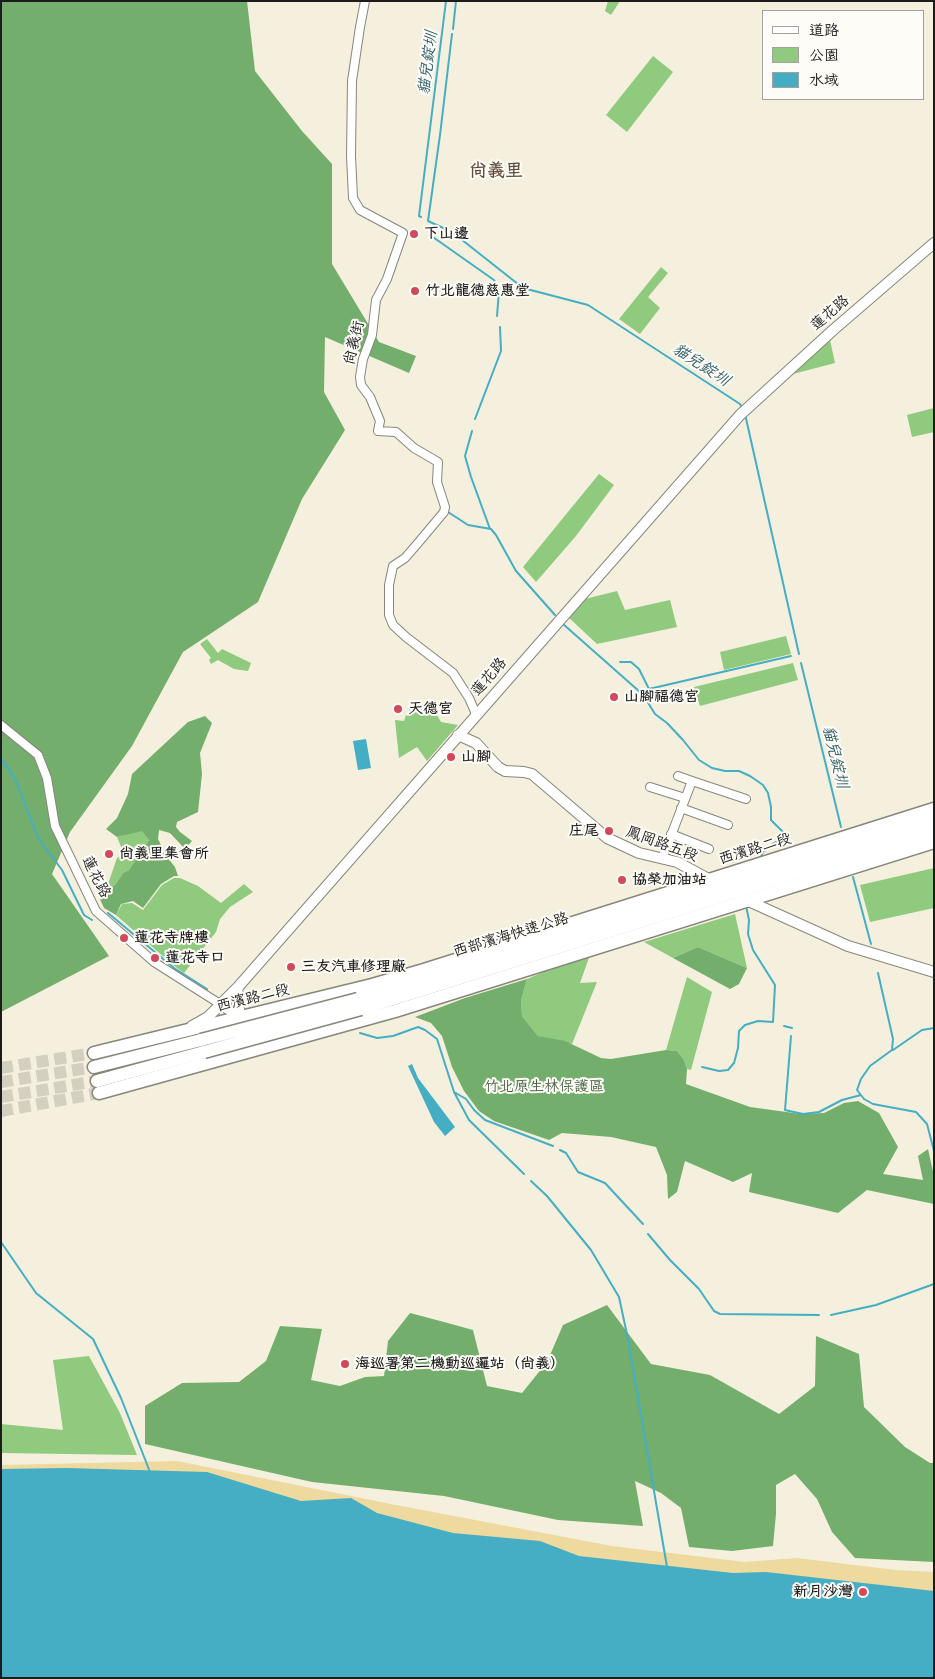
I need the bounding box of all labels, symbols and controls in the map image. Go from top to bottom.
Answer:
legend [762,10,925,100]
text: 道路 [809,21,839,39]
water label: 貓兒錠圳 [415,30,441,96]
text: 公園 [809,46,839,64]
text: 水域 [809,71,839,89]
district label: 尚義里 [469,160,523,182]
place label: 下山邊 [424,225,469,243]
marker: 下山邊 [408,228,420,240]
place label: 竹北龍德慈惠堂 [425,282,530,300]
marker: 竹北龍德慈惠堂 [409,285,421,297]
street label: 蓮花路 [807,291,853,335]
street label: 尚義街 [340,319,368,367]
water label: 貓兒錠圳 [669,340,733,390]
street label: 蓮花路 [467,654,511,700]
place label: 山腳福德宮 [624,688,699,706]
marker: 山腳福德宮 [608,691,620,703]
place label: 天德宮 [408,700,453,718]
marker: 天德宮 [392,703,404,715]
water label: 貓兒錠圳 [818,724,852,790]
place label: 山腳 [461,748,491,766]
marker: 山腳 [445,751,457,763]
place label: 庄尾 [569,822,599,840]
street label: 鳳岡路五段 [624,823,700,865]
marker: 庄尾 [603,825,615,837]
street label: 西濱路二段 [717,829,793,869]
place label: 尚義里集會所 [119,845,209,863]
marker: 尚義里集會所 [103,848,115,860]
street label: 蓮花路 [78,853,114,901]
place label: 協榮加油站 [632,871,707,889]
marker: 協榮加油站 [616,874,628,886]
street label: 西部濱海快速公路 [451,909,571,961]
place label: 蓮花寺牌樓 [134,929,209,947]
marker: 蓮花寺牌樓 [118,932,130,944]
place label: 蓮花寺口 [165,949,225,967]
marker: 蓮花寺口 [149,952,161,964]
place label: 三友汽車修理廠 [301,958,406,976]
marker: 三友汽車修理廠 [285,961,297,973]
street label: 西濱路二段 [214,980,292,1016]
park label: 竹北原生林保護區 [484,1078,604,1096]
place label: 海巡署第二機動巡邏站（尚義） [355,1355,565,1373]
marker: 海巡署第二機動巡邏站（尚義） [339,1358,351,1370]
place label: 新月沙灣 [793,1583,853,1601]
marker: 新月沙灣 [857,1586,869,1598]

